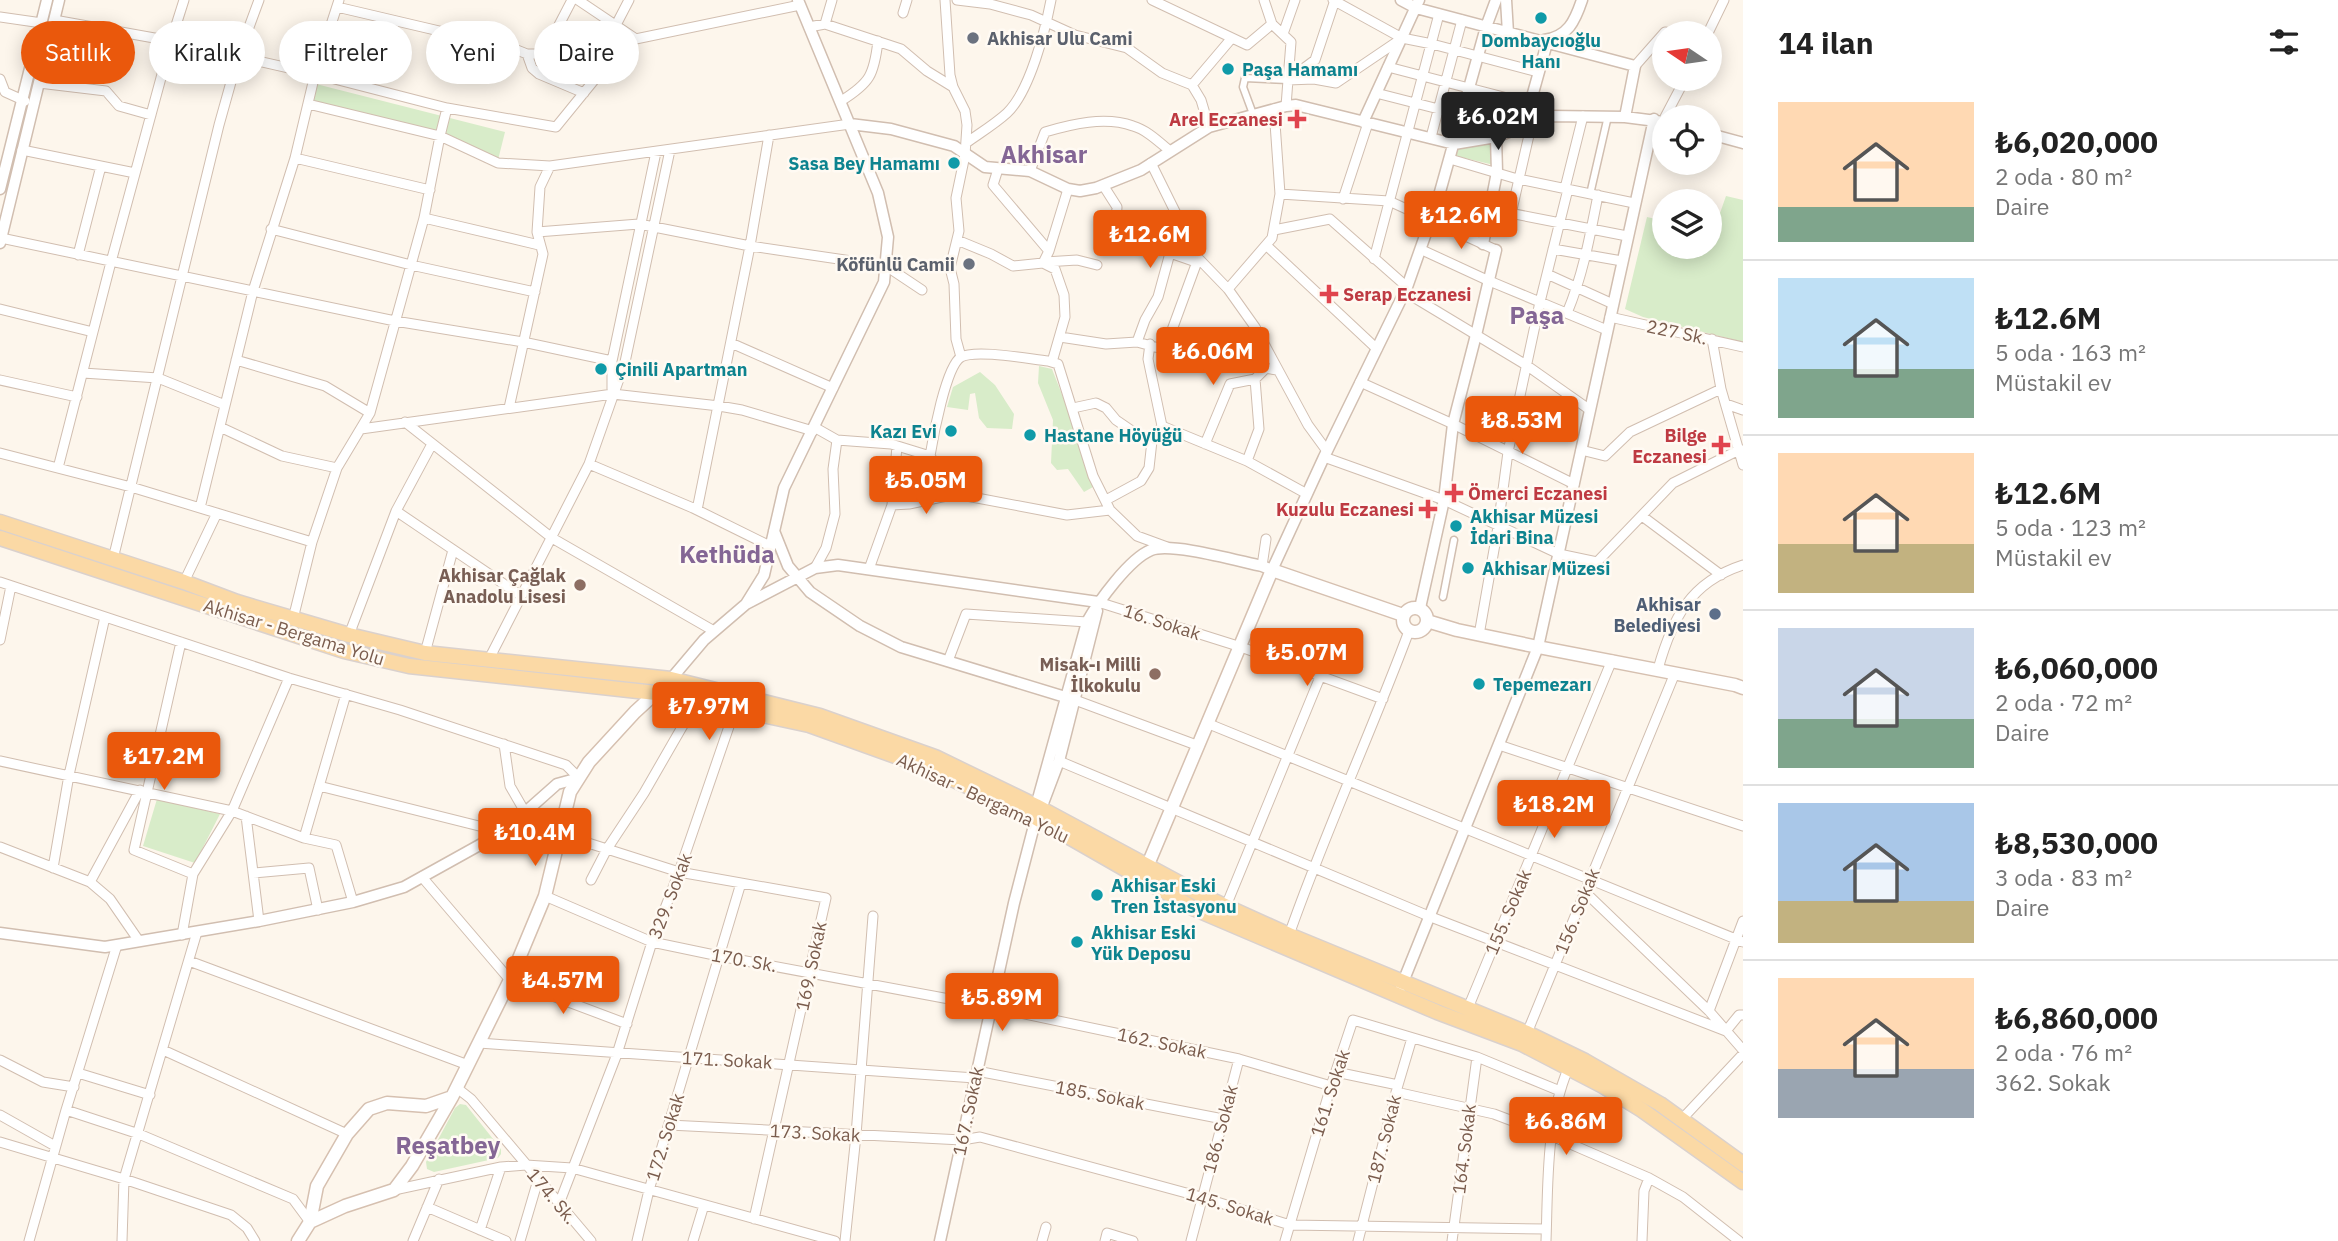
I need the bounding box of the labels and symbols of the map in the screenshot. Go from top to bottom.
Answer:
marker: Dombaycıoğlu Hanı [1533,10,1549,26]
north arrow [1652,21,1722,91]
place label: Akhisar Ulu Cami [987,27,1133,50]
place label: Dombaycıoğlu Hanı [1481,29,1601,73]
marker: Akhisar Ulu Cami [965,30,981,46]
place label: Paşa Hamamı [1242,58,1358,81]
marker: Paşa Hamamı [1220,61,1236,77]
pin: ₺6.02M [1441,92,1555,152]
place label: Arel Eczanesi [1169,108,1283,131]
marker: Arel Eczanesi [1289,111,1305,127]
district label: Akhisar [1001,138,1088,170]
place label: Sasa Bey Hamamı [788,152,940,175]
marker: Sasa Bey Hamamı [946,155,962,171]
pin: ₺12.6M [1404,191,1518,251]
pin: ₺12.6M [1093,210,1207,270]
place label: Köfünlü Camii [836,253,955,276]
marker: Köfünlü Camii [961,256,977,272]
place label: Serap Eczanesi [1343,283,1471,306]
marker: Serap Eczanesi [1321,286,1337,302]
district label: Paşa [1510,299,1564,331]
street label: 227 Sk. [1645,314,1709,350]
pin: ₺6.06M [1156,328,1270,387]
place label: Çinili Apartman [615,358,747,381]
marker: Çinili Apartman [593,361,609,377]
pin: ₺8.53M [1465,396,1579,456]
place label: Kazı Evi [870,420,937,443]
marker: Kazı Evi [943,423,959,439]
place label: Hastane Höyüğü [1044,424,1183,447]
place label: Bilge Eczanesi [1632,424,1707,468]
marker: Hastane Höyüğü [1022,427,1038,443]
marker: Bilge Eczanesi [1713,437,1729,453]
pin: ₺5.05M [869,456,983,516]
place label: Ömerci Eczanesi [1468,482,1608,505]
marker: Ömerci Eczanesi [1446,485,1462,501]
place label: Kuzulu Eczanesi [1276,498,1414,521]
marker: Kuzulu Eczanesi [1420,501,1436,517]
place label: Akhisar Müzesi İdari Bina [1470,505,1598,549]
marker: Akhisar Müzesi İdari Bina [1448,518,1464,534]
district label: Kethüda [679,538,775,570]
place label: Akhisar Müzesi [1482,557,1610,580]
marker: Akhisar Müzesi [1460,560,1476,576]
place label: Akhisar Çağlak Anadolu Lisesi [438,564,567,608]
marker: Akhisar Çağlak Anadolu Lisesi [572,577,588,593]
place label: Akhisar Belediyesi [1613,593,1701,637]
street label: Akhisar - Bergama Yolu [201,594,387,670]
street label: 16. Sokak [1121,599,1204,645]
marker: Akhisar Belediyesi [1707,606,1723,622]
pin: ₺5.07M [1250,628,1364,688]
place label: Misak-ı Milli İlkokulu [1040,653,1141,697]
marker: Misak-ı Milli İlkokulu [1147,666,1163,682]
place label: Tepemezarı [1493,673,1592,696]
marker: Tepemezarı [1471,676,1487,692]
pin: ₺7.97M [652,682,766,742]
pin: ₺17.2M [107,732,221,792]
street label: Akhisar - Bergama Yolu [893,748,1073,848]
pin: ₺18.2M [1497,780,1611,840]
pin: ₺10.4M [478,808,592,868]
street label: 329. Sokak [643,849,697,942]
street label: 156. Sokak [1549,864,1605,957]
street label: 155. Sokak [1480,865,1536,958]
place label: Akhisar Eski Tren İstasyonu [1111,874,1237,918]
marker: Akhisar Eski Tren İstasyonu [1089,887,1105,903]
street label: 169. Sokak [790,919,832,1013]
place label: Akhisar Eski Yük Deposu [1091,921,1196,965]
marker: Akhisar Eski Yük Deposu [1069,934,1085,950]
street label: 170. Sk. [709,943,779,977]
pin: ₺4.57M [506,956,620,1016]
pin: ₺5.89M [945,974,1059,1033]
street label: 162. Sokak [1115,1022,1209,1064]
street label: 171. Sokak [681,1046,773,1074]
street label: 161. Sokak [1305,1046,1355,1140]
street label: 167. Sokak [947,1064,989,1158]
street label: 185. Sokak [1053,1075,1147,1115]
street label: 186. Sokak [1197,1082,1243,1176]
street label: 172. Sokak [641,1090,689,1184]
street label: 187. Sokak [1362,1092,1406,1186]
pin: ₺6.86M [1509,1098,1623,1157]
street label: 164. Sokak [1447,1102,1481,1195]
street label: 173. Sokak [769,1119,861,1147]
district label: Reşatbey [396,1129,501,1161]
street label: 174. Sk. [522,1163,582,1229]
street label: 145. Sokak [1183,1182,1277,1230]

